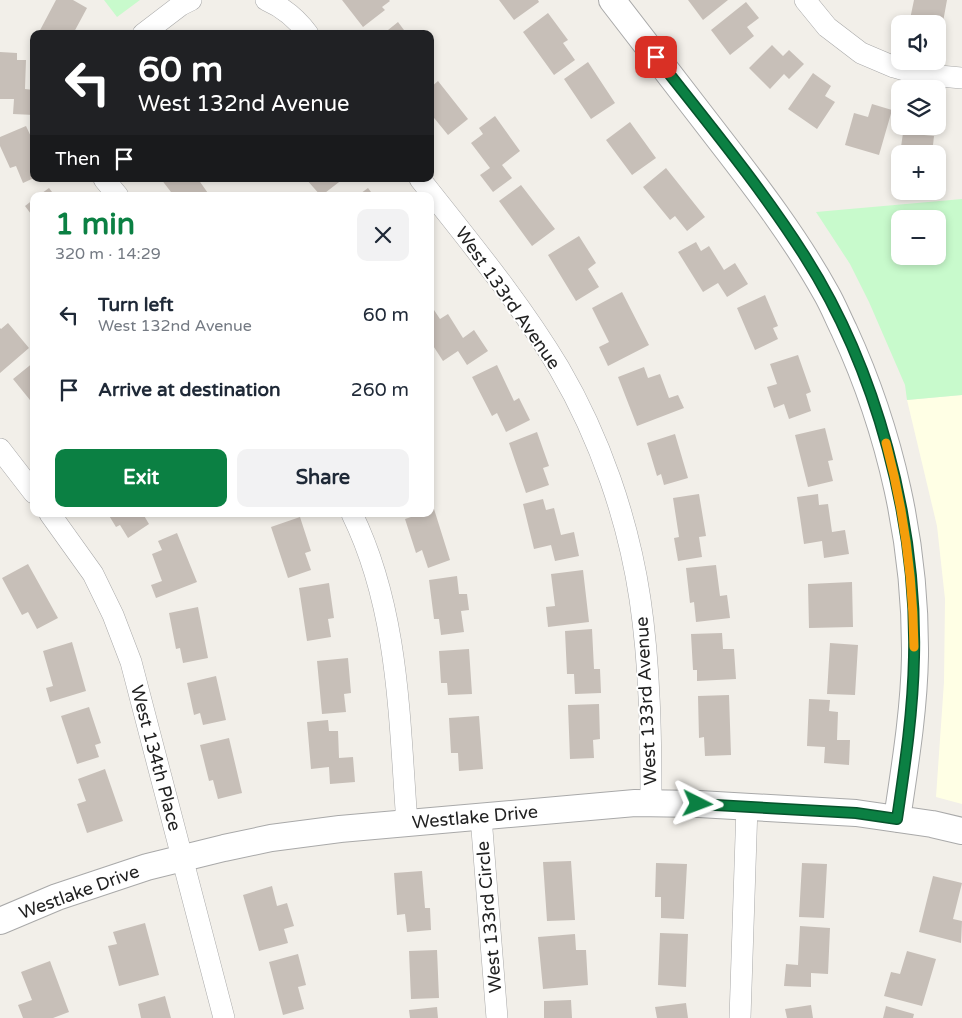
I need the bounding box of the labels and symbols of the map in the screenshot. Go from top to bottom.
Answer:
pin [635,36,677,78]
street label: West 133rd Avenue [451,223,565,373]
street label: West 133rd Avenue [631,616,661,786]
street label: West 134th Place [126,682,186,834]
position arrow [671,777,723,829]
street label: Westlake Drive [411,801,539,833]
street label: West 133rd Circle [471,840,507,994]
street label: Westlake Drive [16,860,142,924]

